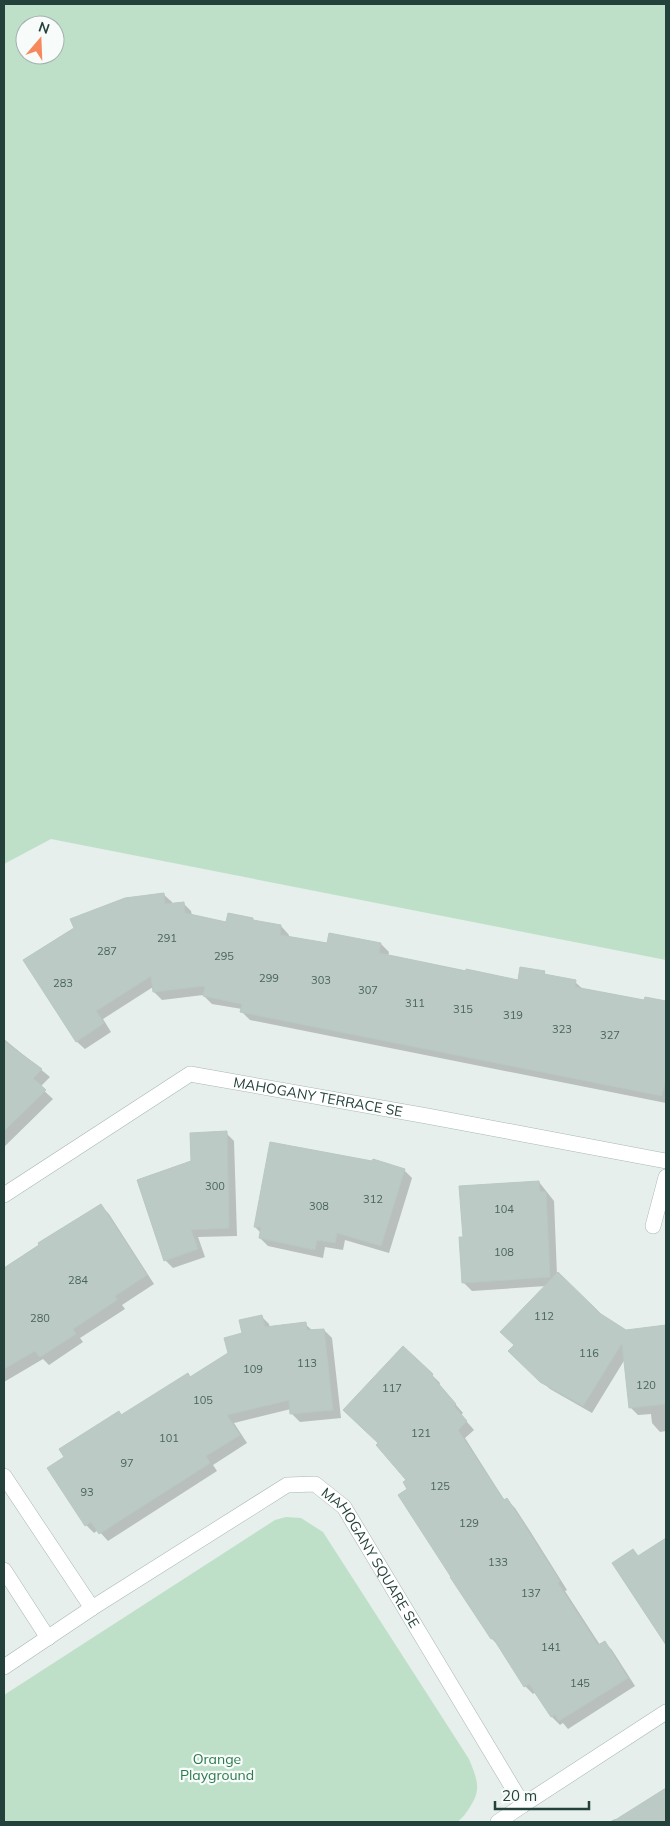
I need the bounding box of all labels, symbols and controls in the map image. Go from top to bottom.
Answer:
north arrow [15,15,65,65]
text: N [36,17,52,38]
house number: 291 [157,931,177,945]
house number: 287 [97,944,117,958]
house number: 295 [214,949,234,963]
house number: 299 [259,971,279,985]
house number: 303 [311,973,331,987]
house number: 283 [53,976,73,990]
house number: 307 [358,983,378,997]
house number: 311 [405,996,425,1010]
house number: 315 [453,1002,473,1016]
house number: 319 [503,1008,523,1022]
house number: 323 [552,1022,572,1036]
house number: 327 [600,1028,620,1042]
street label: MAHOGANY TERRACE SE [232,1073,404,1121]
house number: 300 [205,1179,225,1193]
house number: 312 [363,1192,383,1206]
house number: 308 [309,1199,329,1213]
house number: 104 [494,1202,514,1216]
house number: 108 [494,1245,514,1259]
house number: 284 [68,1273,88,1287]
house number: 112 [534,1309,554,1323]
house number: 280 [30,1311,50,1325]
house number: 116 [579,1346,599,1360]
house number: 113 [297,1356,317,1370]
house number: 109 [243,1362,263,1376]
house number: 120 [636,1378,656,1392]
house number: 117 [382,1381,402,1395]
house number: 105 [193,1393,213,1407]
house number: 121 [411,1426,431,1440]
house number: 101 [159,1431,179,1445]
house number: 97 [120,1456,134,1470]
house number: 125 [430,1479,450,1493]
street label: MAHOGANY SQUARE SE [318,1484,423,1631]
house number: 93 [80,1485,94,1499]
house number: 129 [459,1516,479,1530]
house number: 133 [488,1555,508,1569]
house number: 137 [521,1586,541,1600]
house number: 141 [541,1640,561,1654]
house number: 145 [570,1676,590,1690]
park label: Orange Playground [180,1750,254,1784]
scale bar [495,1778,589,1810]
text: 20 m [502,1786,537,1805]

